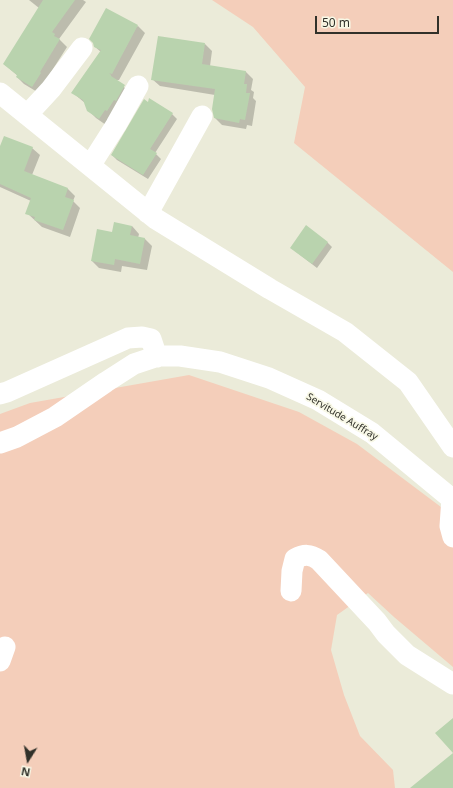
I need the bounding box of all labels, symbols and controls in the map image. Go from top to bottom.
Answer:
scale bar [317,8,441,34]
text: 50 m [322,14,350,31]
street label: Servitude Auffray [304,391,380,443]
north arrow [8,740,48,780]
text: N [20,764,31,780]

